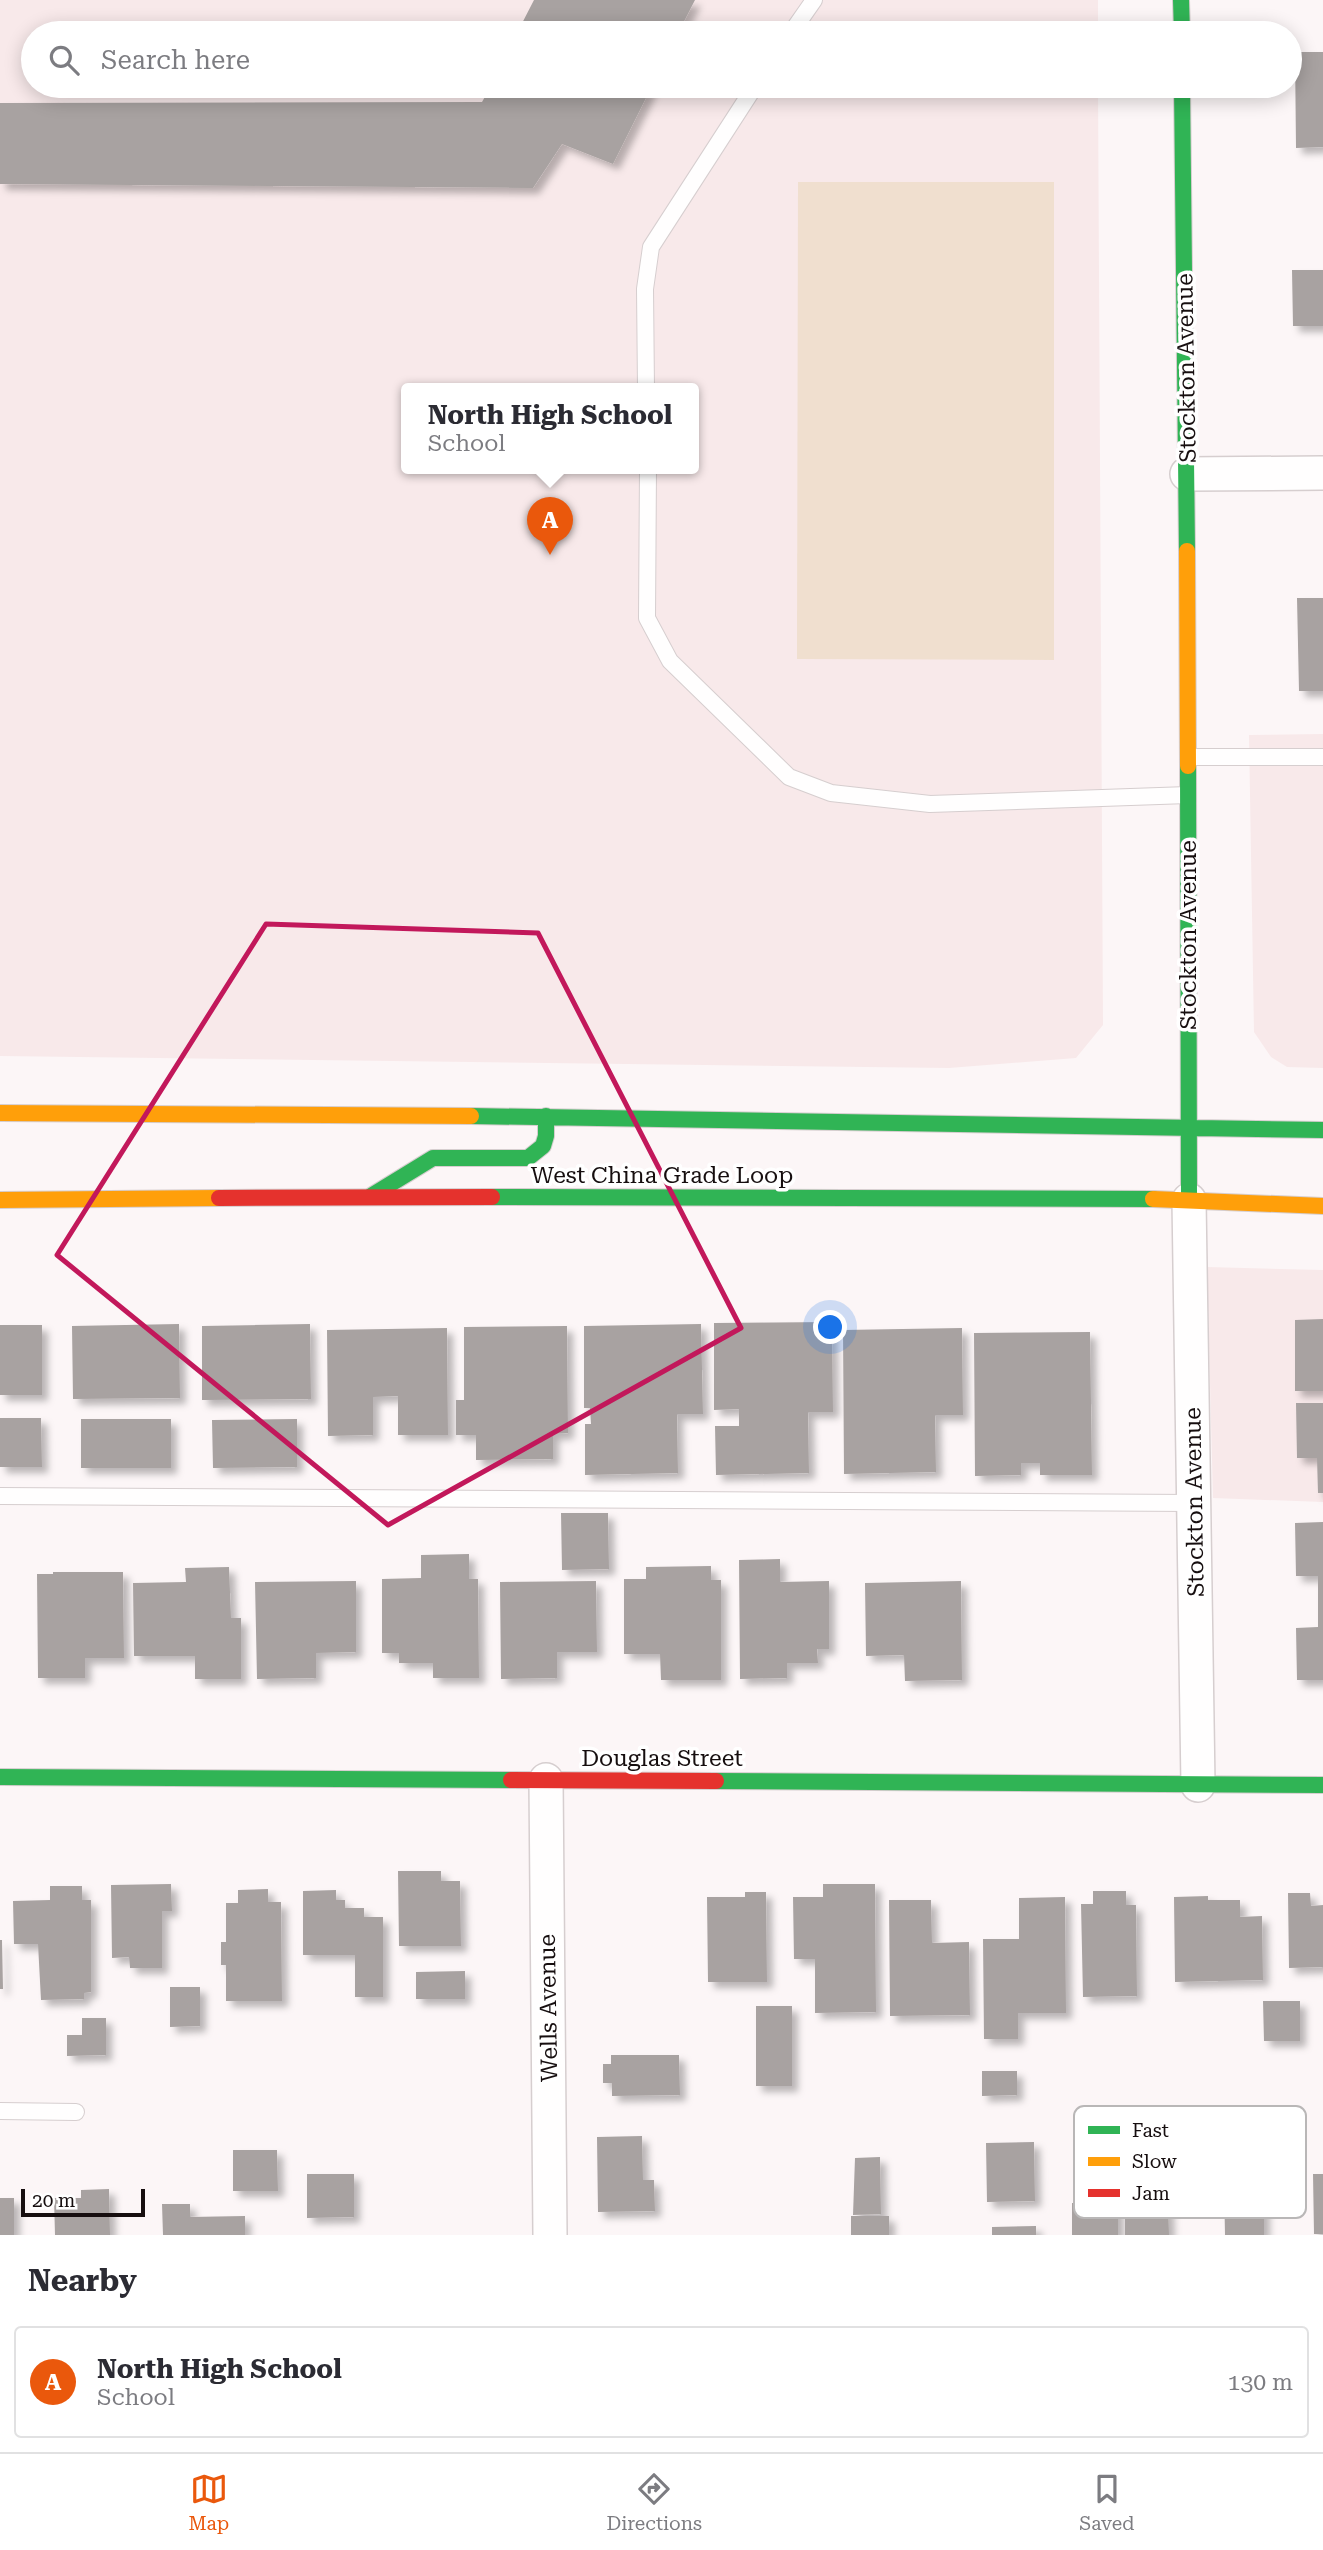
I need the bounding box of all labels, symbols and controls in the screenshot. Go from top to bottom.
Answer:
search box [21,21,1302,98]
icon: search [45,41,83,79]
text: Search here [101,45,250,75]
street label: Stockton Avenue [1171,273,1202,463]
popup [401,383,699,474]
text: North High School [428,400,672,430]
text: School [428,430,505,457]
pin: A [527,497,573,555]
street label: Stockton Avenue [1175,840,1202,1030]
street label: West China Grade Loop [531,1162,793,1189]
your location [813,1310,847,1344]
street label: Stockton Avenue [1179,1407,1210,1597]
street label: Douglas Street [581,1745,743,1772]
street label: Wells Avenue [534,1934,563,2082]
legend [1074,2106,1306,2218]
text: Fast [1132,2119,1169,2142]
text: Slow [1132,2150,1177,2173]
text: Jam [1132,2182,1170,2205]
scale bar [21,2186,145,2218]
text: 20 m [32,2189,75,2212]
text: Nearby [28,2263,137,2298]
text: North High School [97,2354,342,2384]
text: A [45,2369,61,2396]
text: 130 m [1228,2369,1293,2396]
text: School [97,2384,175,2411]
tab: Map [189,2470,229,2535]
tab: Directions [606,2470,702,2535]
tab: Saved [1079,2470,1134,2535]

